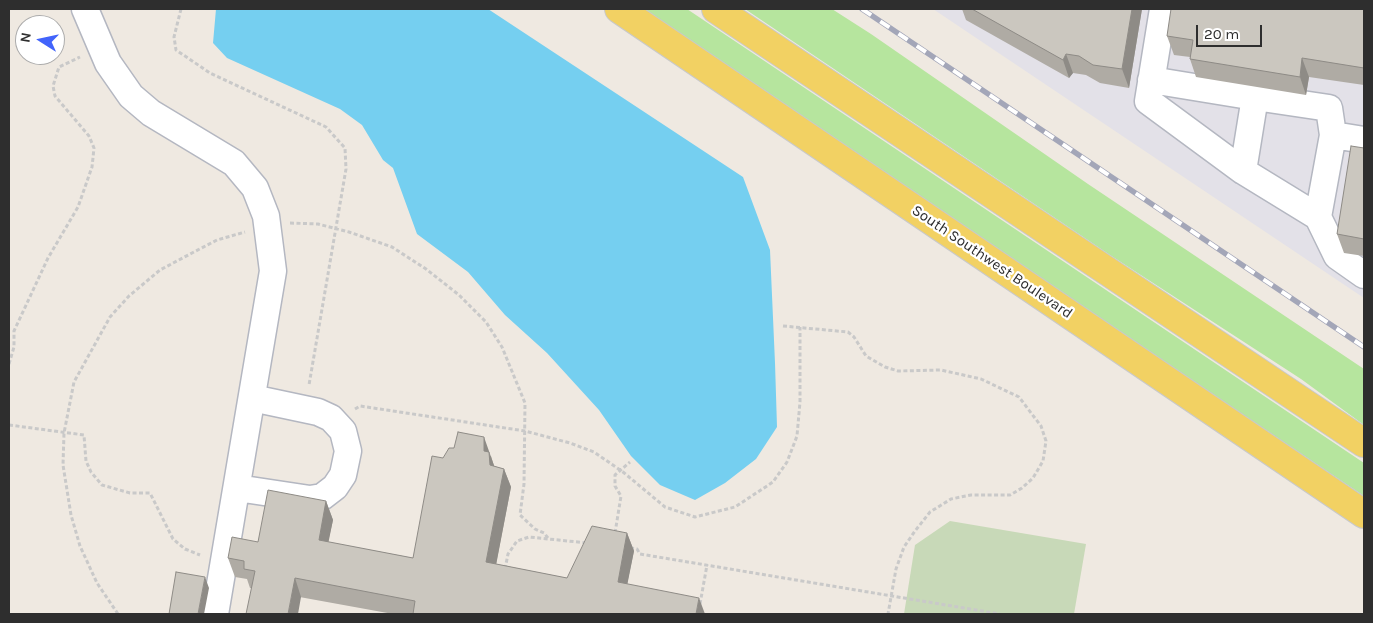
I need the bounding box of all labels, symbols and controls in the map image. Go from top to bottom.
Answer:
north arrow [15,15,65,65]
scale bar [1198,15,1264,47]
text: 20 m [1204,25,1239,43]
text: N [16,31,35,44]
street label: South Southwest Boulevard [908,201,1076,323]

